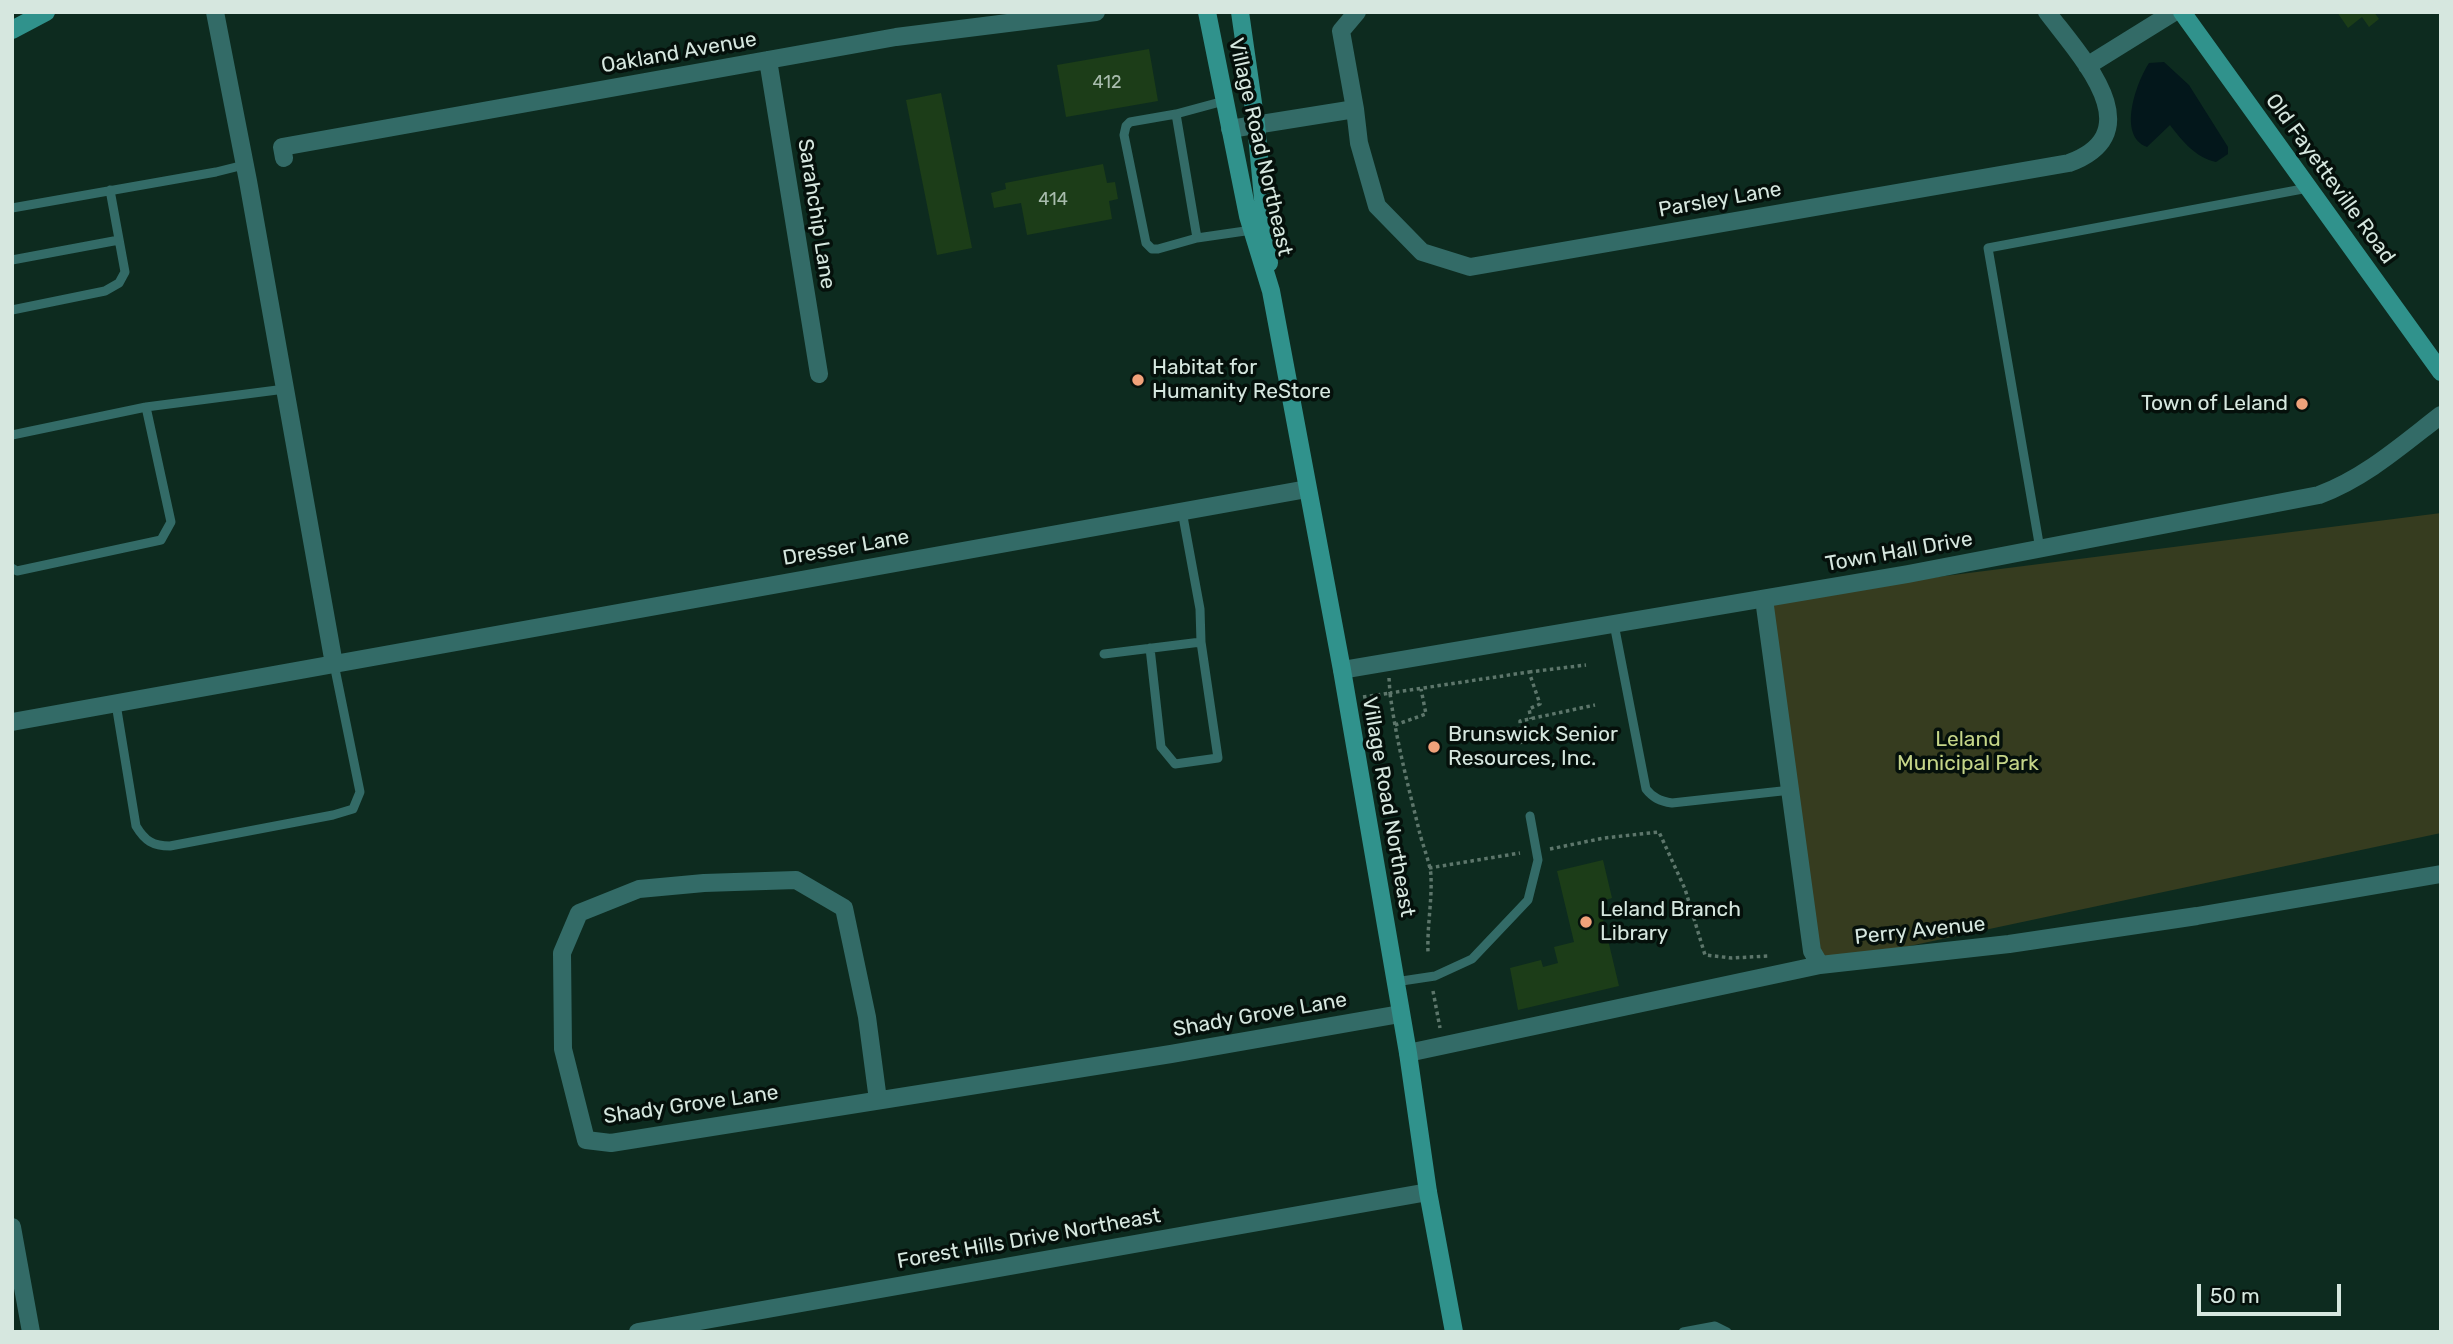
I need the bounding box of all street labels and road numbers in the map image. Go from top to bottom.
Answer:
street label: Oakland Avenue [599,27,759,79]
street label: Village Road Northeast [1223,36,1297,258]
street label: Old Fayetteville Road [2260,89,2400,269]
street label: Sarahchip Lane [792,137,840,291]
street label: Parsley Lane [1656,177,1784,223]
street label: Dresser Lane [781,524,911,572]
street label: Town Hall Drive [1823,527,1975,577]
street label: Village Road Northeast [1356,695,1420,919]
street label: Perry Avenue [1853,912,1987,950]
street label: Shady Grove Lane [1171,987,1349,1043]
street label: Shady Grove Lane [602,1080,780,1130]
street label: Forest Hills Drive Northeast [895,1203,1163,1275]

